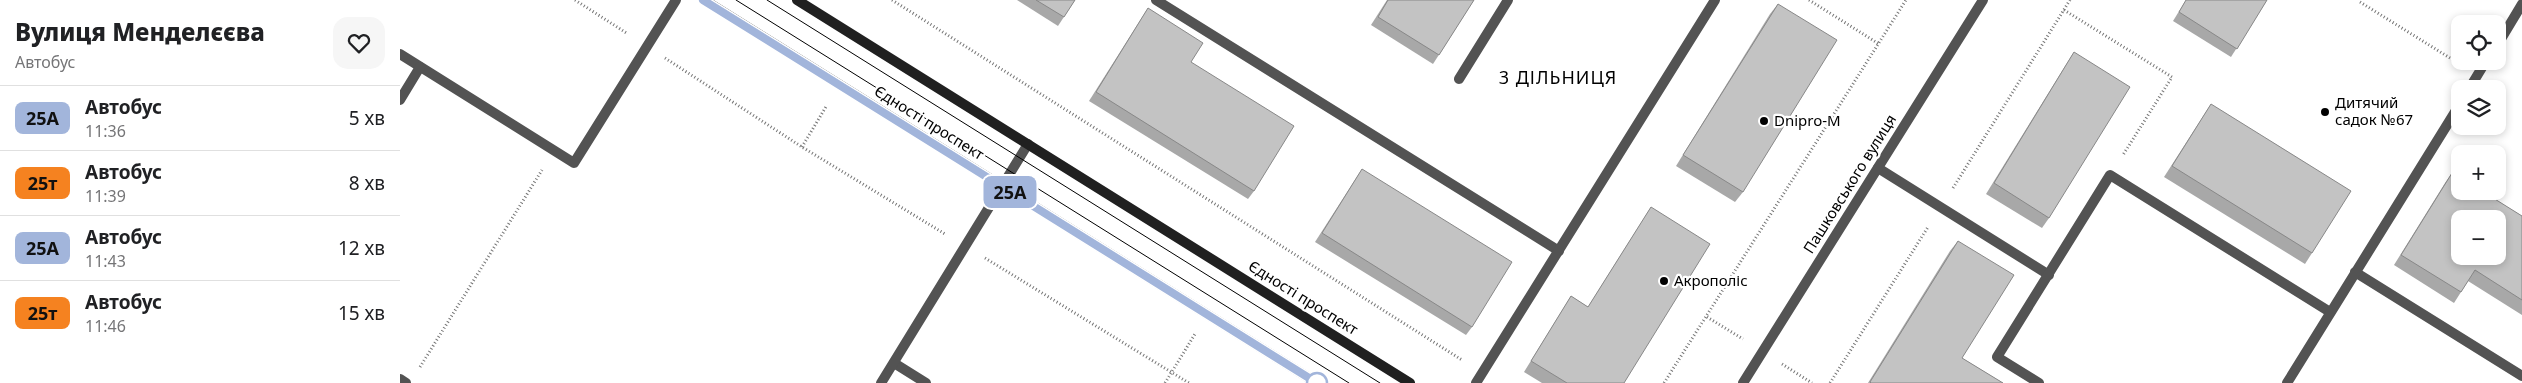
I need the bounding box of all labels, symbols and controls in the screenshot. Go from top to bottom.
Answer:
text: Вулиця Менделєєва [15,15,265,48]
map controls [2451,15,2506,265]
button: locate [2451,15,2506,70]
button: heart [333,17,385,69]
text: Автобус [15,51,75,73]
district label: 3 ДІЛЬНИЦЯ [1499,65,1617,89]
street label: Єдності проспект [871,80,988,164]
button: layers [2451,80,2506,135]
place label: Дитячий садок №67 [2335,92,2413,129]
text: Автобус [85,94,162,120]
text: 5 хв [349,105,385,131]
text: 25А [26,106,59,130]
marker: Дитячий садок №67 [2319,106,2331,118]
place label: Dnipro-M [1774,110,1841,130]
street label: Пашковського вулиця [1798,110,1900,257]
marker: Dnipro-M [1758,115,1770,127]
text: 11:36 [85,120,126,142]
button: + [2451,145,2506,200]
text: Автобус [85,159,162,185]
text: 8 хв [349,170,385,196]
text: 25т [28,171,57,195]
line badge: 25А [981,176,1039,208]
text: 25А [993,180,1027,204]
text: 11:39 [85,185,126,207]
button: − [2451,210,2506,265]
text: Автобус [85,224,162,250]
text: 12 хв [338,235,385,261]
text: 25А [26,236,59,260]
text: 11:43 [85,250,126,272]
street label: Єдності проспект [1245,255,1362,339]
place label: Акрополіс [1674,270,1748,290]
marker: Акрополіс [1658,275,1670,287]
text: Автобус [85,289,162,315]
text: 15 хв [338,300,385,326]
text: 25т [28,301,57,325]
text: 11:46 [85,315,126,337]
unlabelled marker [1306,372,1328,383]

